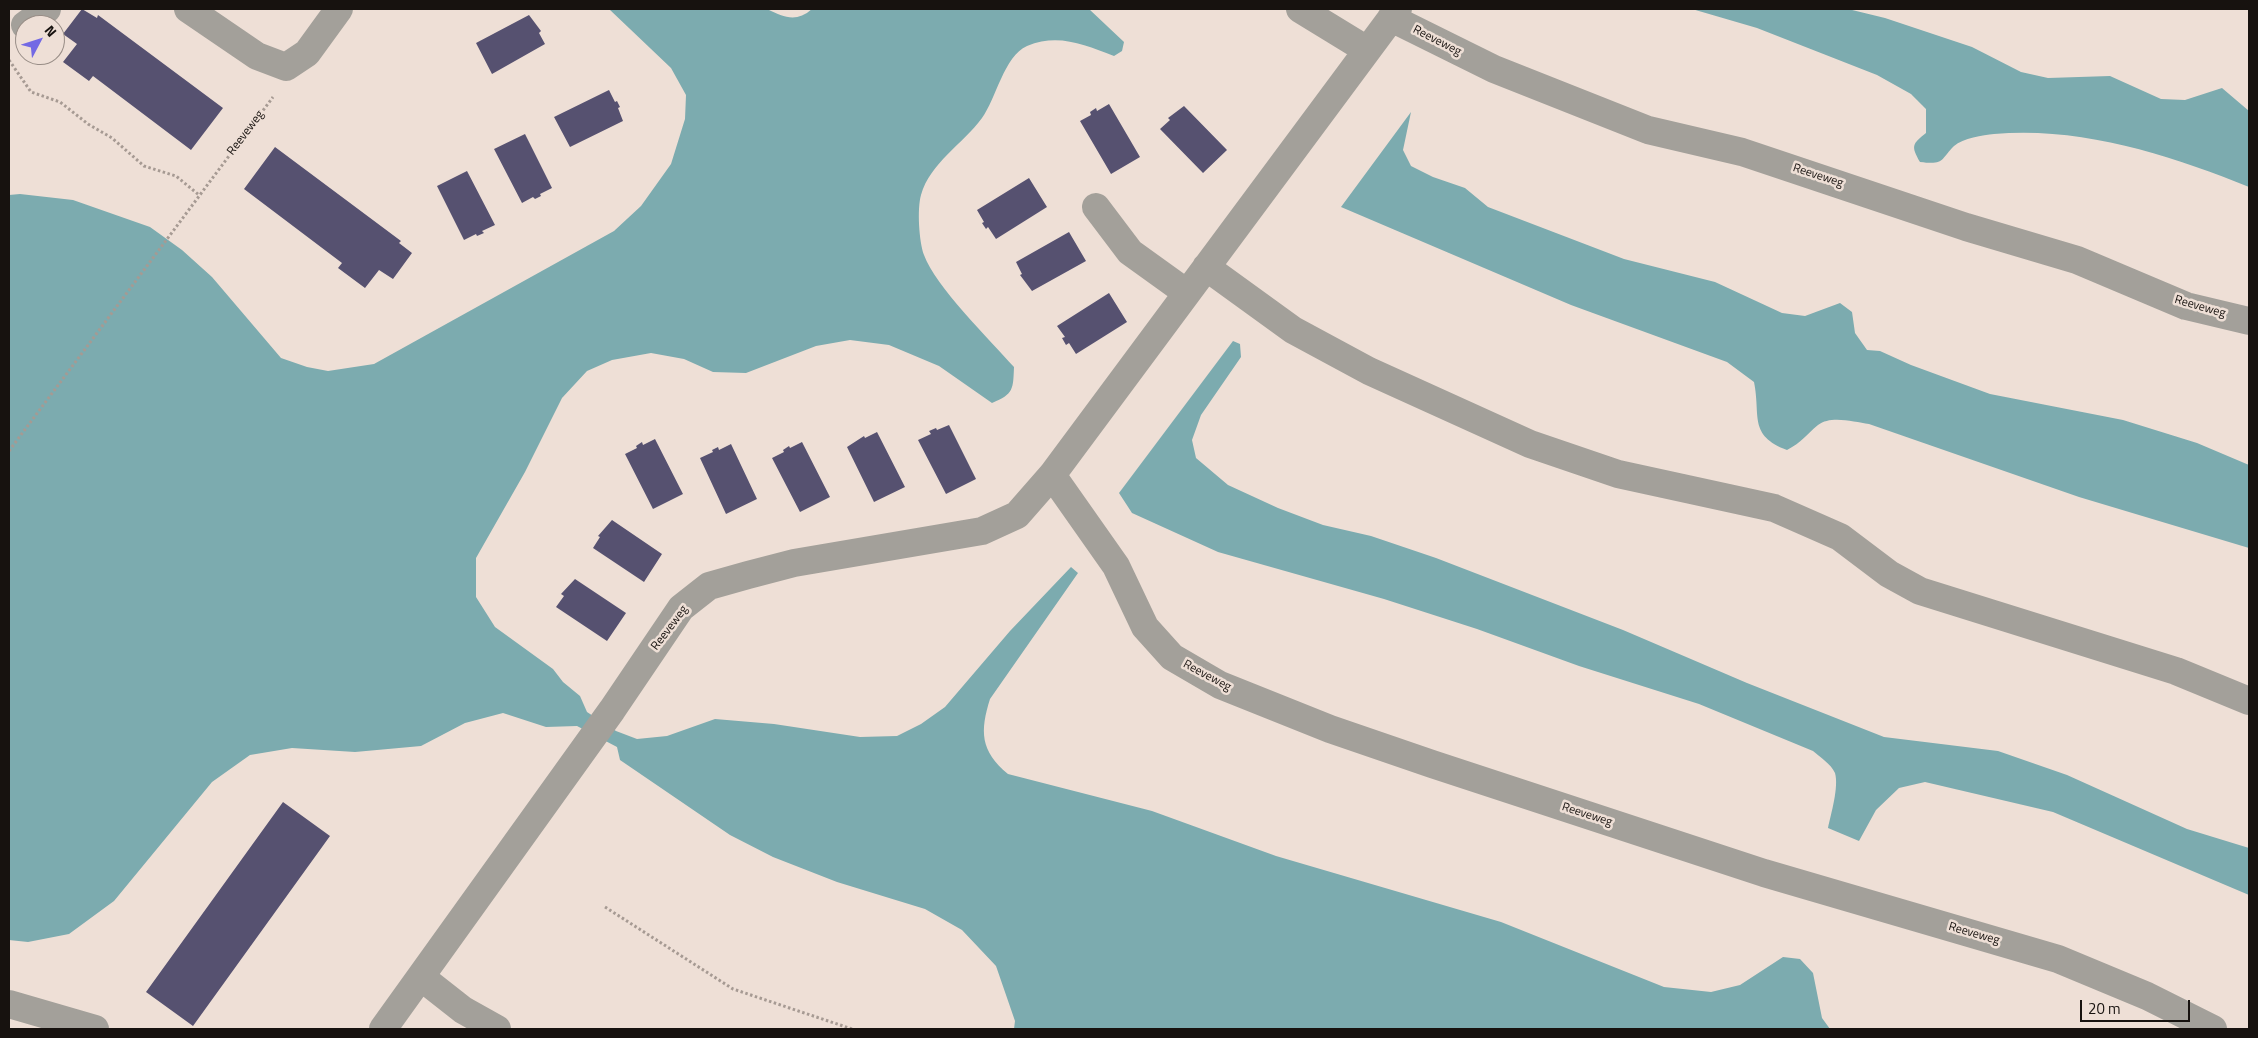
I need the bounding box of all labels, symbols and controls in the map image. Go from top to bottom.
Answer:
north arrow [15,15,65,65]
text: N [40,20,62,41]
street label: Reeveweg [1410,23,1464,59]
street label: Reeveweg [225,108,267,158]
street label: Reeveweg [1791,161,1845,191]
street label: Reeveweg [2173,293,2227,321]
street label: Reeveweg [649,603,691,653]
street label: Reeveweg [1181,657,1233,695]
street label: Reeveweg [1560,800,1614,830]
street label: Reeveweg [1947,920,2001,948]
scale bar [2083,990,2193,1022]
text: 20 m [2088,997,2121,1020]

